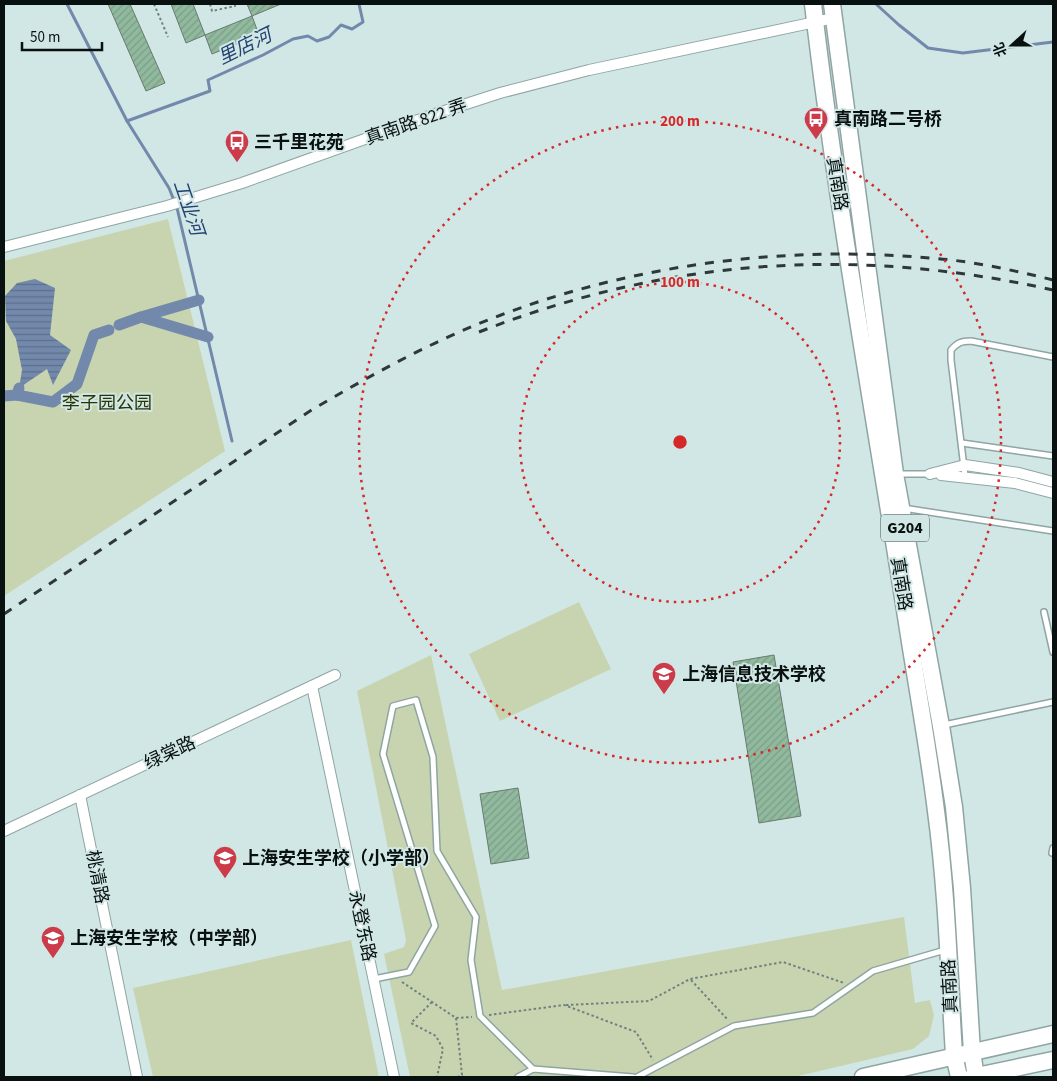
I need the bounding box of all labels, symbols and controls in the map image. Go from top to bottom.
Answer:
scale bar [22,20,102,52]
north arrow [987,20,1037,70]
water label: 里店河 [213,21,280,72]
text: 50 m [30,27,60,48]
text: 北 [989,39,1013,59]
street label: 真南路 822 弄 [362,93,470,151]
bus stop icon: 真南路二号桥 [803,106,829,140]
place label: 真南路二号桥 [834,107,942,132]
text: 200 m [660,111,700,132]
bus stop icon: 三千里花苑 [224,129,250,163]
place label: 三千里花苑 [254,130,344,155]
street label: 真南路 [820,155,854,213]
water label: 工业河 [166,177,211,243]
text: 100 m [660,272,700,293]
park label: 李子园公园 [62,391,152,416]
centre of rings [671,433,689,451]
road number: G204 [881,514,929,542]
street label: 真南路 [884,555,918,613]
school or university icon: 上海信息技术学校 [651,661,677,695]
place label: 上海信息技术学校 [682,662,826,687]
street label: 绿棠路 [140,730,200,776]
school or university icon: 上海安生学校（小学部） [212,845,238,879]
place label: 上海安生学校（小学部） [242,846,440,871]
street label: 桃清路 [80,848,114,906]
street label: 永登东路 [342,888,382,964]
school or university icon: 上海安生学校（中学部） [40,925,66,959]
place label: 上海安生学校（中学部） [70,926,268,951]
street label: 真南路 [936,958,964,1014]

